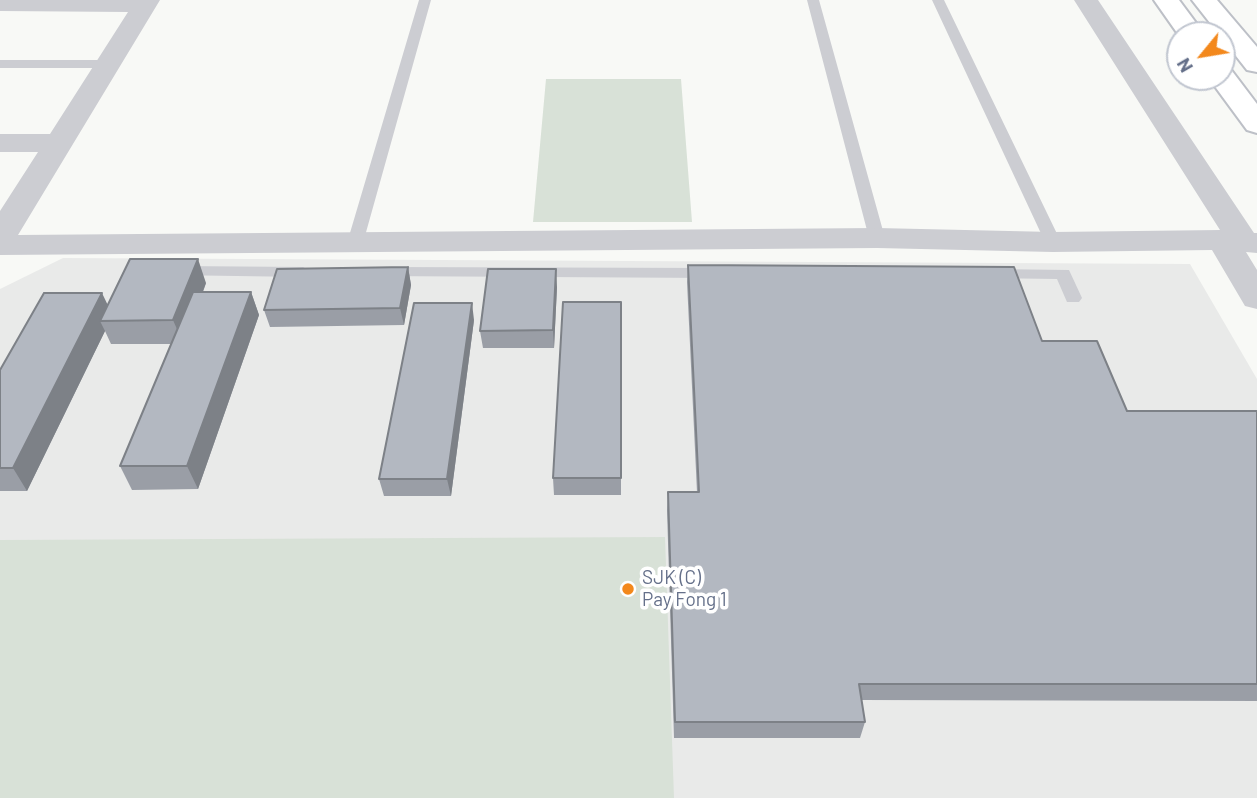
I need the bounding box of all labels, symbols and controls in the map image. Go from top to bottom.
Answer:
north arrow [1166,21,1236,91]
text: N [1171,55,1197,77]
place label: SJK (C) Pay Fong 1 [642,567,727,611]
marker: SJK (C) Pay Fong 1 [620,581,636,597]

